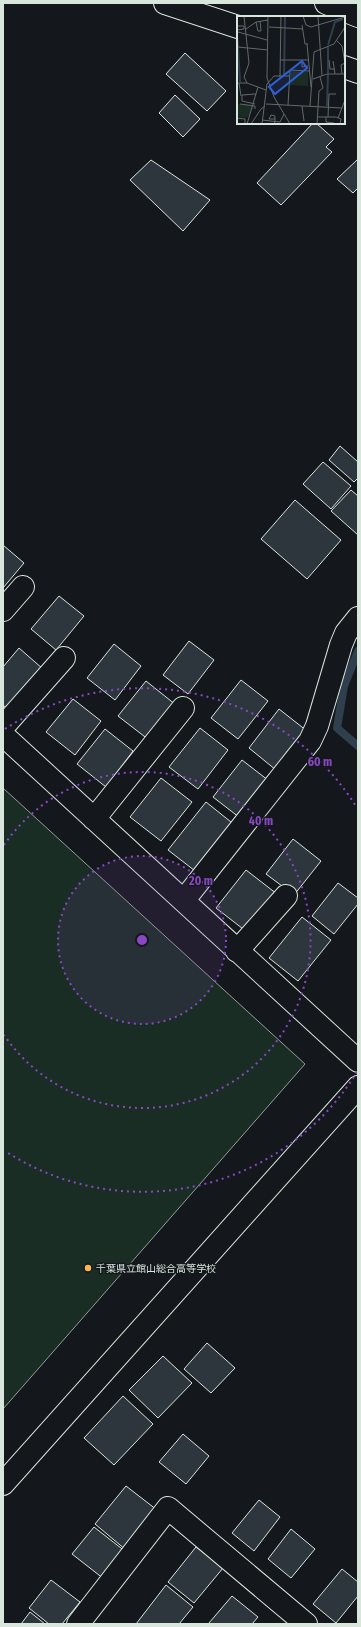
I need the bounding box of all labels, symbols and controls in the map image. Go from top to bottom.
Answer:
inset map [237,16,345,124]
text: 60 m [308,755,332,769]
text: 40 m [249,814,273,828]
text: 20 m [188,874,213,888]
centre of rings [135,933,149,947]
marker: 千葉県立館山総合高等学校 [83,1263,93,1273]
place label: 千葉県立館山総合高等学校 [96,1263,216,1275]

